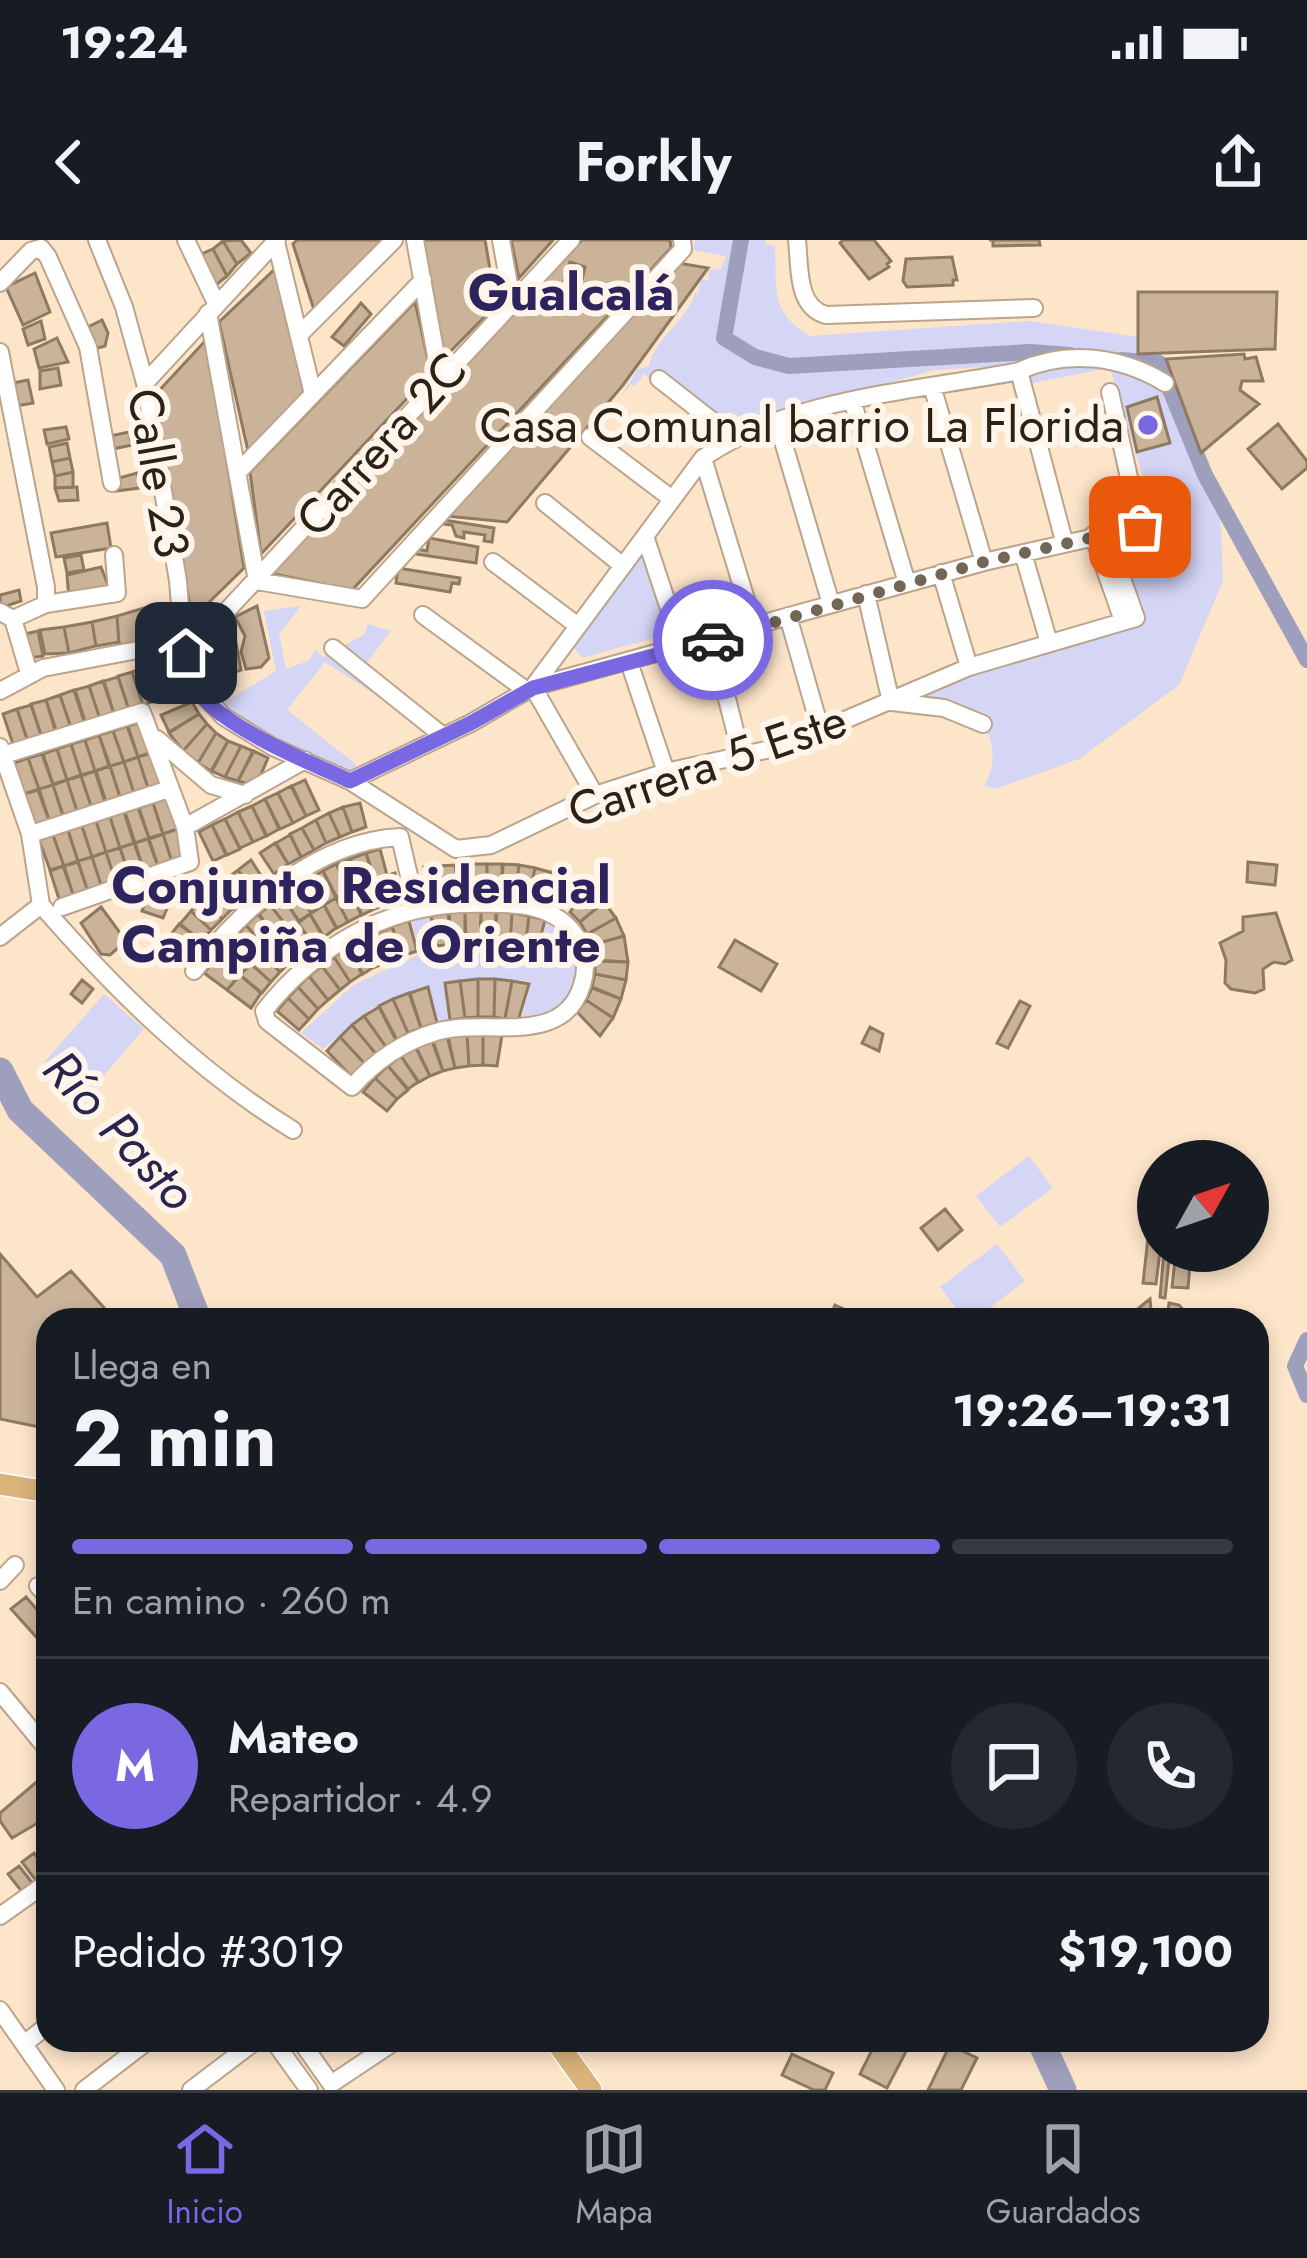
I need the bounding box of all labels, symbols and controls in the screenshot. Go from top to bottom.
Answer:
text: 19:24 [60,10,188,75]
text: Forkly [575,123,732,201]
icon: back [36,129,102,195]
icon: share [1205,129,1271,195]
district label: Gualcalá [468,255,674,329]
street label: Carrera 2C [280,337,483,552]
street label: Calle 23 [110,383,207,563]
place label: Casa Comunal barrio La Florida [480,391,1124,460]
marker: Casa Comunal barrio La Florida [1135,412,1161,438]
pin [1089,476,1191,578]
icon: bag [1107,494,1173,560]
courier [653,580,773,700]
pin [135,602,237,704]
icon: car [680,607,746,673]
icon: home [153,620,219,686]
street label: Carrera 5 Este [559,686,856,845]
district label: Conjunto Residencial Campiña de Oriente [111,848,611,981]
water label: Río Pasto [26,1033,214,1227]
north arrow [1137,1140,1269,1272]
map controls [1137,1140,1269,1272]
text: Llega en [72,1337,212,1394]
text: 19:26–19:31 [952,1378,1233,1443]
text: 2 min [72,1383,277,1495]
text: En camino · 260 m [72,1572,391,1629]
button: chat [951,1703,1077,1829]
button: phone [1107,1703,1233,1829]
text: Mateo [228,1705,359,1770]
text: M [115,1733,155,1798]
text: Repartidor · 4.9 [228,1770,493,1827]
text: Pedido #3019 [72,1919,345,1984]
text: $19,100 [1058,1919,1233,1984]
tab: Inicio [166,2116,243,2235]
tab: Mapa [576,2116,653,2235]
tab: Guardados [986,2116,1141,2235]

